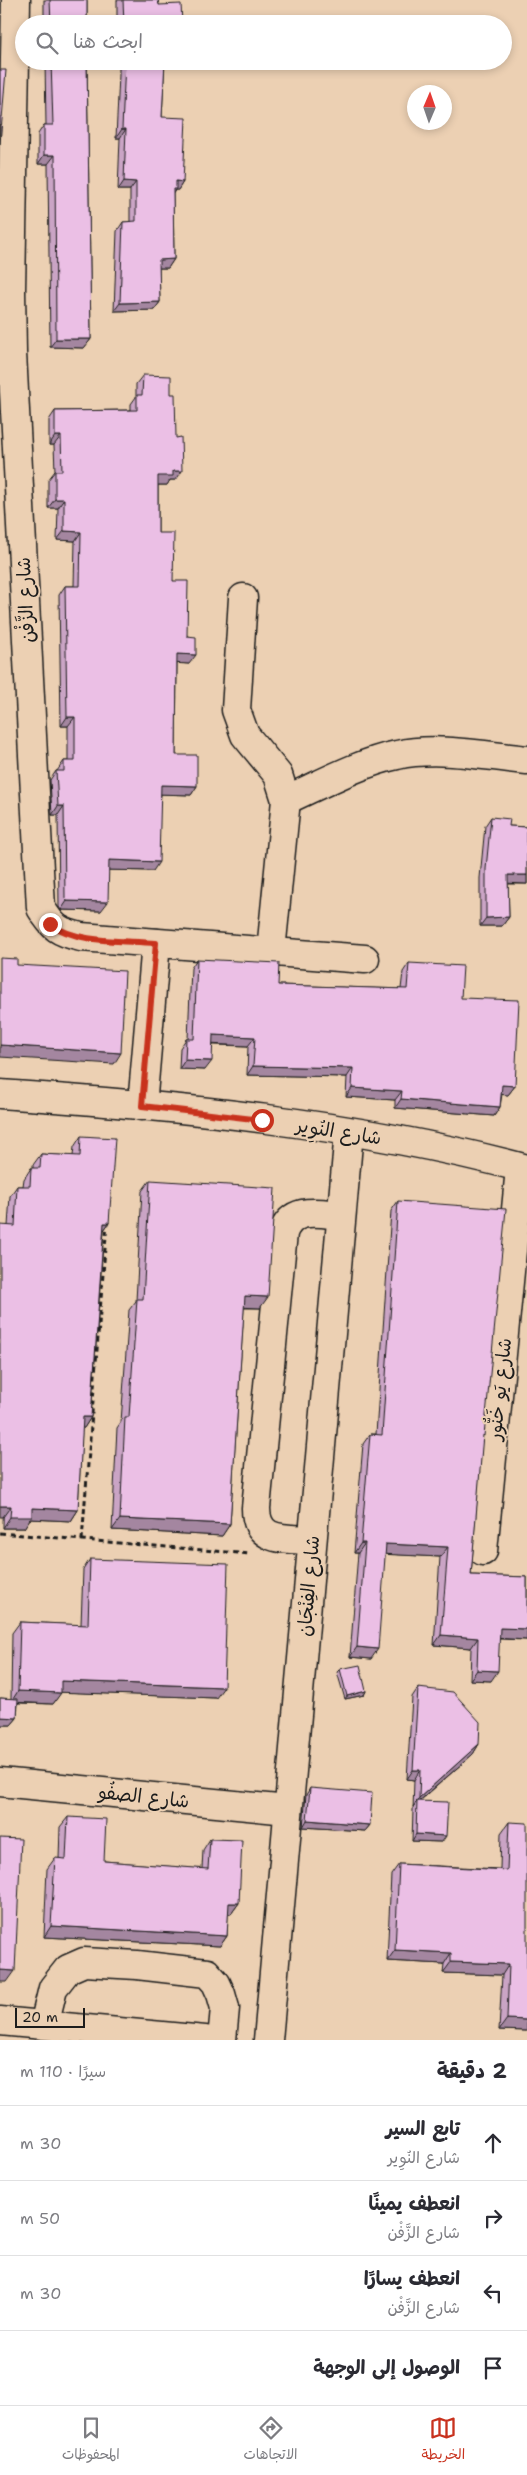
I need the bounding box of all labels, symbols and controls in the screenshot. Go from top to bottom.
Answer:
search box [15,15,512,70]
icon: search [33,29,61,57]
text: ابحث هنا [73,29,143,54]
north arrow [407,85,452,130]
street label: شارع الزَّفْن [10,556,41,644]
route end [39,913,62,936]
route start [251,1109,274,1132]
street label: شارع النُوِير [292,1112,383,1155]
street label: شارع يَو خَنُّور [480,1336,518,1444]
street label: شارع الفِنْجَان [292,1534,326,1638]
street label: شارع الصفُو [96,1779,191,1815]
scale bar [15,2005,85,2028]
text: 20 m [22,2008,58,2026]
text: 2 دقيقة [437,2057,507,2085]
text: سيرًا · 110 m [20,2061,106,2082]
text: تابع السير [386,2116,460,2141]
icon: ahead [479,2129,507,2157]
text: 30 m [20,2133,61,2154]
text: شارع النُوِير [388,2147,460,2168]
text: انعطف يمينًا [369,2191,460,2216]
icon: right [479,2204,507,2232]
text: 50 m [20,2208,60,2229]
text: شارع الزَّفْن [388,2222,460,2243]
text: انعطف يسارًا [364,2266,460,2291]
icon: left [479,2279,507,2307]
text: 30 m [20,2283,61,2304]
text: شارع الزَّفْن [388,2297,460,2318]
icon: arrive [479,2354,507,2382]
text: الوصول إلى الوجهة [313,2355,460,2380]
tab: المحفوظات [62,2414,120,2467]
tab: الاتجاهات [243,2414,298,2467]
tab: الخريطة [421,2414,465,2467]

